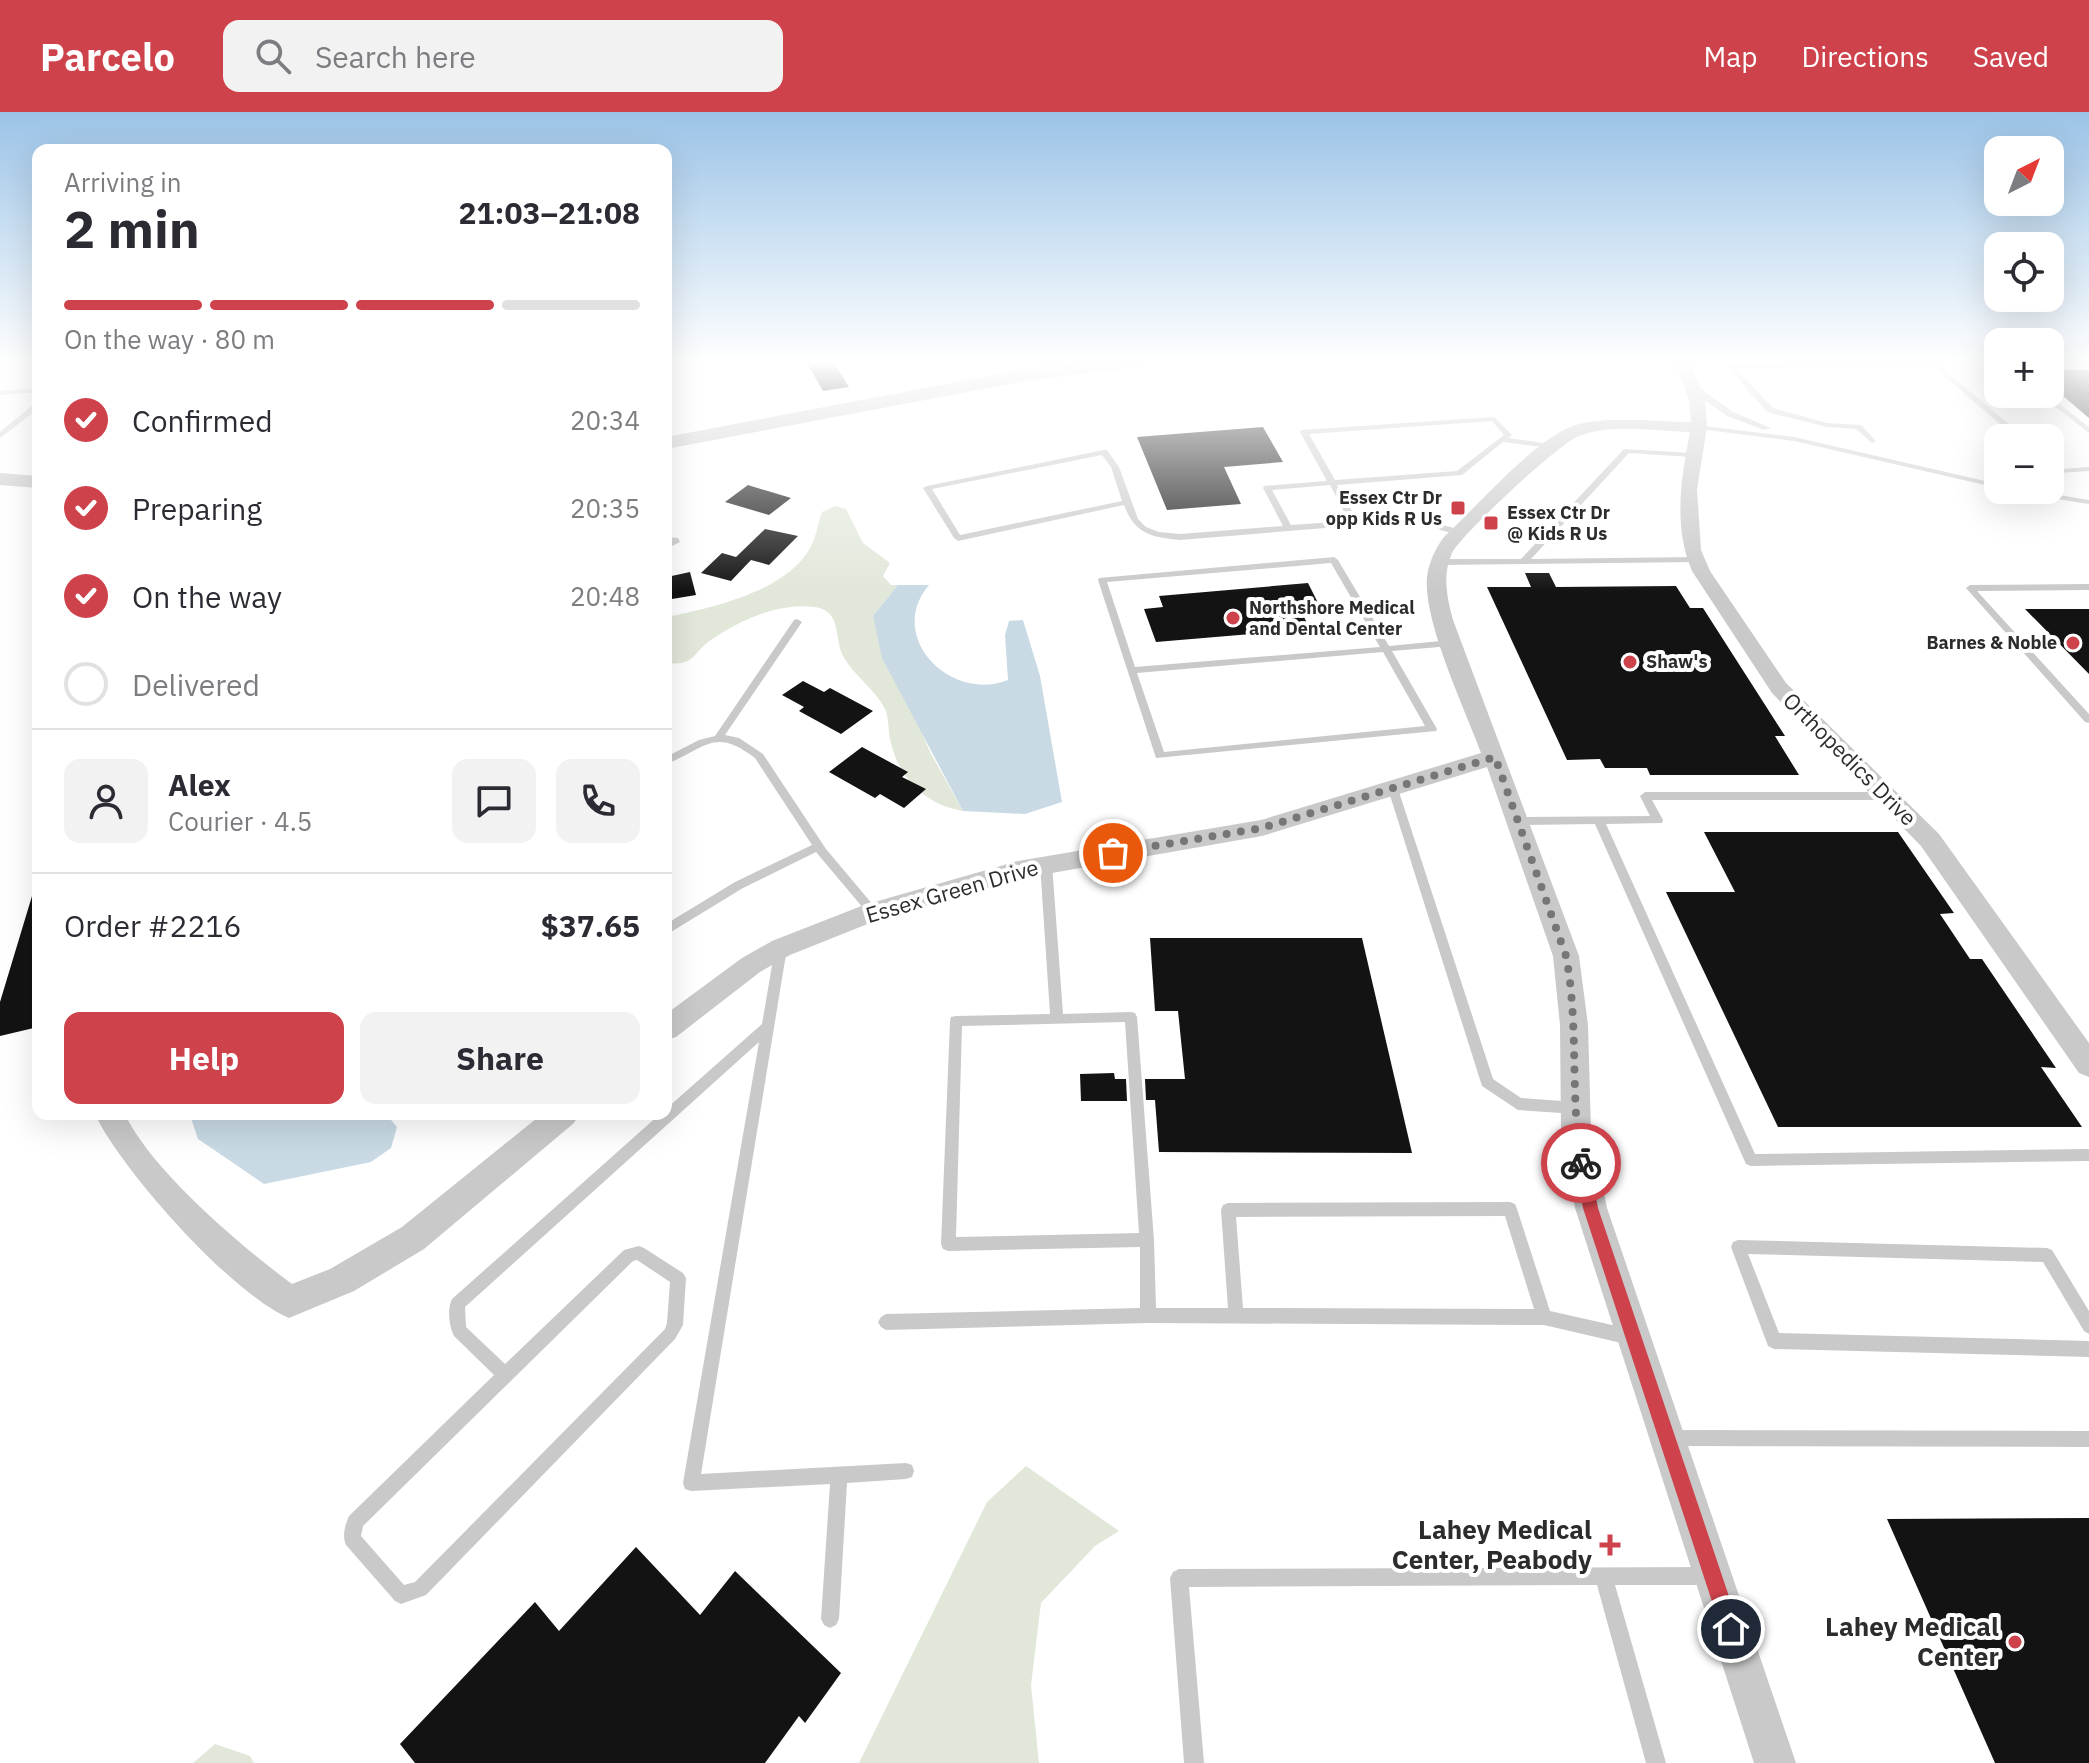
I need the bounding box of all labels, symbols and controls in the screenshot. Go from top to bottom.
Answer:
search box [223,20,783,92]
text: Parcelo [40,32,175,81]
icon: search [251,34,295,78]
text: Search here [315,37,476,76]
text: Map [1703,38,1757,75]
text: Directions [1801,38,1929,75]
text: Saved [1973,38,2049,75]
north arrow [1984,136,2064,216]
map controls [1984,136,2064,504]
text: Arriving in [64,165,181,199]
text: 21:03–21:08 [459,193,640,232]
text: 2 min [64,195,200,262]
button: locate [1984,232,2064,312]
text: On the way · 80 m [64,322,275,356]
button: + [1984,328,2064,408]
icon: check [64,398,108,442]
text: Confirmed [132,401,273,440]
text: 20:34 [570,403,640,437]
button: − [1984,424,2064,504]
icon: check [64,486,108,530]
place label: Essex Ctr Dr opp Kids R Us [1326,486,1442,530]
text: Preparing [132,489,262,528]
text: 20:35 [570,491,640,525]
marker: Essex Ctr Dr opp Kids R Us [1449,499,1467,517]
place label: Essex Ctr Dr @ Kids R Us [1507,501,1610,545]
marker: Essex Ctr Dr @ Kids R Us [1482,514,1500,532]
icon: check [64,574,108,618]
text: On the way [132,577,282,616]
text: 20:48 [570,579,640,613]
place label: Northshore Medical and Dental Center [1249,596,1415,640]
marker: Northshore Medical and Dental Center [1224,609,1242,627]
place label: Barnes & Noble [1926,631,2057,654]
marker: Barnes & Noble [2064,634,2082,652]
place label: Shaw's [1646,650,1708,673]
marker: Shaw's [1621,653,1639,671]
text: Delivered [132,665,260,704]
street label: Orthopedics Drive [1777,686,1923,832]
button: person [64,759,148,843]
button: chat [452,759,536,843]
button: phone [556,759,640,843]
text: Alex [168,765,231,804]
text: Courier · 4.5 [168,804,312,838]
pin [1079,819,1147,887]
icon: bag [1091,831,1135,875]
street label: Essex Green Drive [862,852,1042,929]
text: Order #2216 [64,906,241,945]
text: $37.65 [541,906,640,945]
button: Help [64,1012,344,1104]
button: Share [360,1012,640,1104]
courier [1541,1123,1621,1203]
icon: bike [1559,1141,1603,1185]
place label: Lahey Medical Center, Peabody [1392,1512,1592,1576]
marker: Lahey Medical Center, Peabody [1599,1534,1621,1556]
pin [1697,1595,1765,1663]
icon: home [1709,1607,1753,1651]
place label: Lahey Medical Center [1825,1609,1999,1673]
marker: Lahey Medical Center [2006,1633,2024,1651]

